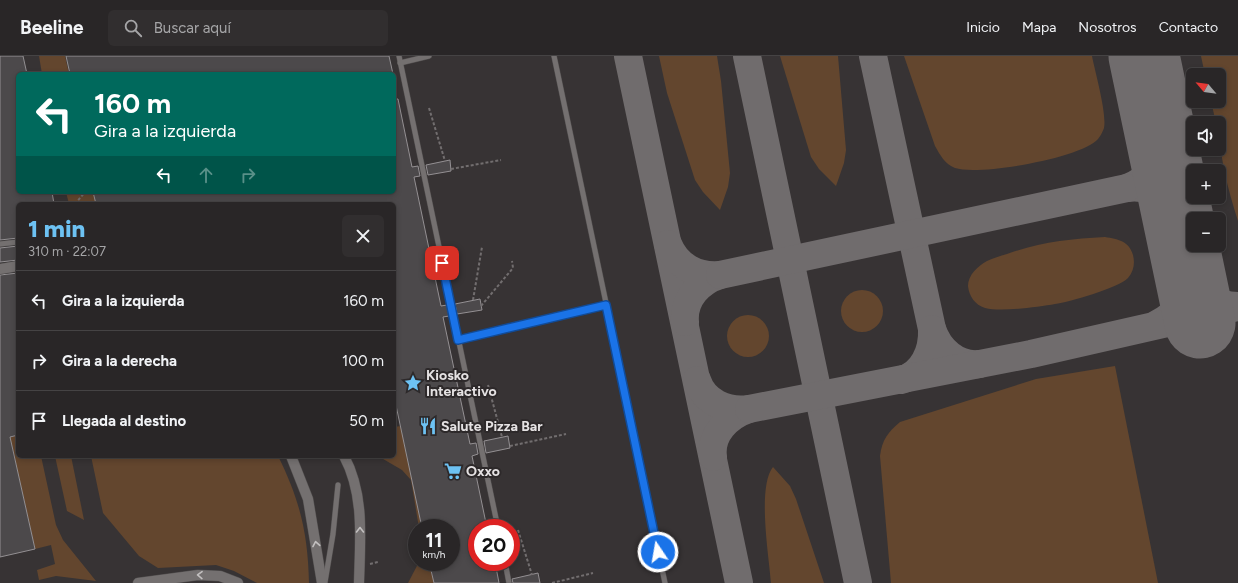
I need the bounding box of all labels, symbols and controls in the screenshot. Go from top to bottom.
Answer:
search box [108,10,388,46]
text: Beeline [20,16,84,39]
icon: search [122,17,144,39]
text: Buscar aquí [154,19,231,37]
text: Inicio [966,19,1000,36]
text: Mapa [1022,19,1056,36]
text: Nosotros [1078,19,1137,36]
text: Contacto [1159,19,1218,36]
north arrow [1186,68,1226,108]
map controls [1186,68,1226,252]
text: 160 m [94,86,171,120]
icon: left [28,88,80,140]
button: sound [1186,116,1226,156]
text: Gira a la izquierda [94,120,236,142]
icon: left [153,164,175,186]
icon: ahead [195,164,217,186]
icon: right [237,164,259,186]
button: + [1186,164,1226,204]
button: − [1186,212,1226,252]
text: 1 min [28,214,85,243]
button: close [342,215,384,257]
text: 310 m · 22:07 [28,244,106,259]
pin [425,246,459,280]
icon: arrive [431,252,453,274]
icon: left [28,290,50,312]
text: Gira a la izquierda [62,292,184,310]
text: 160 m [343,292,384,310]
icon: right [28,350,50,372]
text: Gira a la derecha [62,352,177,370]
text: 100 m [342,352,384,370]
place label: Kiosko Interactivo [426,367,497,400]
place icon: Kiosko Interactivo [403,373,423,393]
icon: arrive [28,410,50,432]
text: Llegada al destino [62,412,186,430]
text: 50 m [349,412,384,430]
restaurant icon: Salute Pizza Bar [418,416,438,436]
place label: Salute Pizza Bar [441,418,543,435]
supermarket icon: Oxxo [443,461,463,481]
place label: Oxxo [466,463,500,480]
speed limit sign: 20 [468,519,520,571]
one-way arrow [356,527,364,533]
text: 11 [426,528,442,552]
position arrow [637,531,679,573]
one-way arrow [313,541,321,547]
text: km/h [423,548,445,561]
one-way arrow [197,571,203,579]

